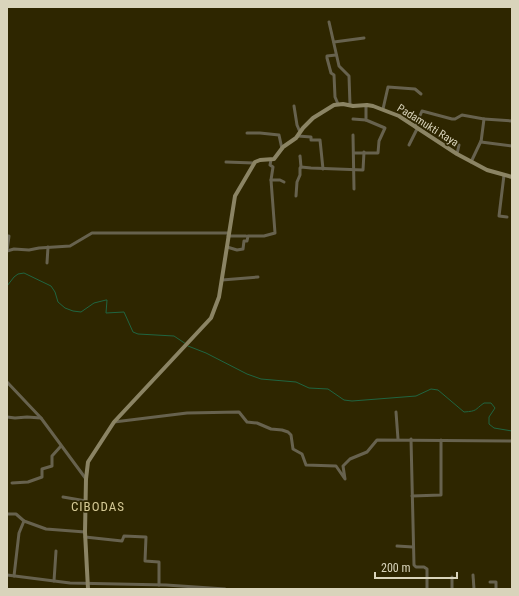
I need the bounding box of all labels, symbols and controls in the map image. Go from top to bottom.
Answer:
street label: Padamukti Raya [395,101,461,149]
district label: CIBODAS [71,499,125,514]
scale bar [375,554,457,580]
text: 200 m [381,561,411,575]

